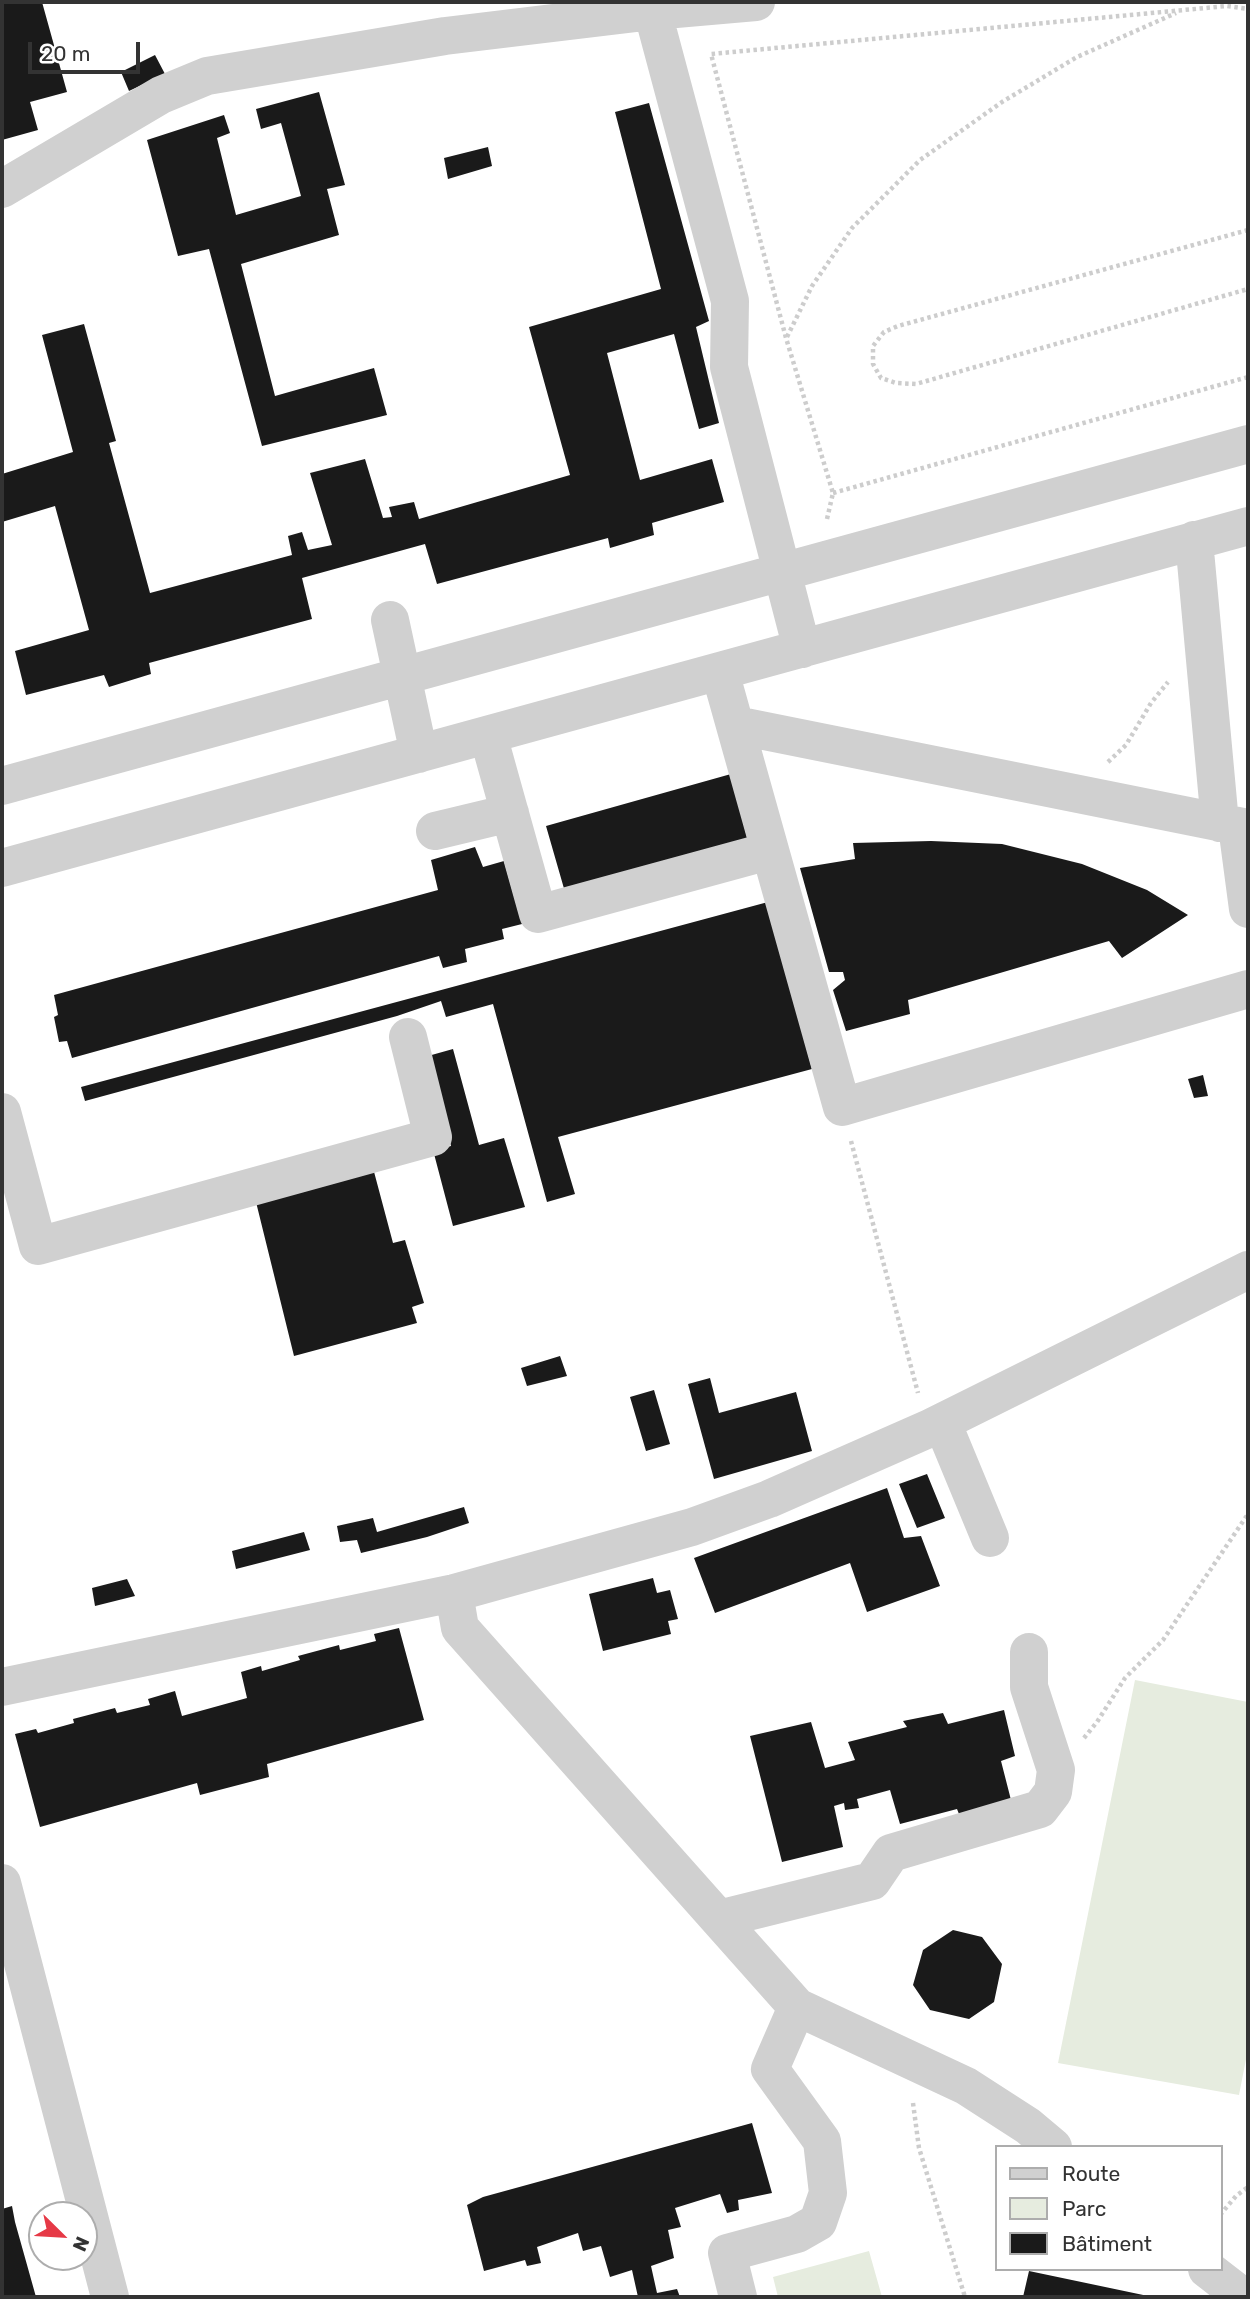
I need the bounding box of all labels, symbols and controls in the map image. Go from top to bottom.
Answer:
scale bar [32,28,144,72]
text: 20 m [41,41,90,66]
legend [995,2145,1222,2271]
text: Route [1062,2161,1120,2186]
text: Parc [1062,2196,1106,2221]
north arrow [28,2201,98,2271]
text: Bâtiment [1062,2231,1152,2256]
text: N [68,2233,94,2255]

